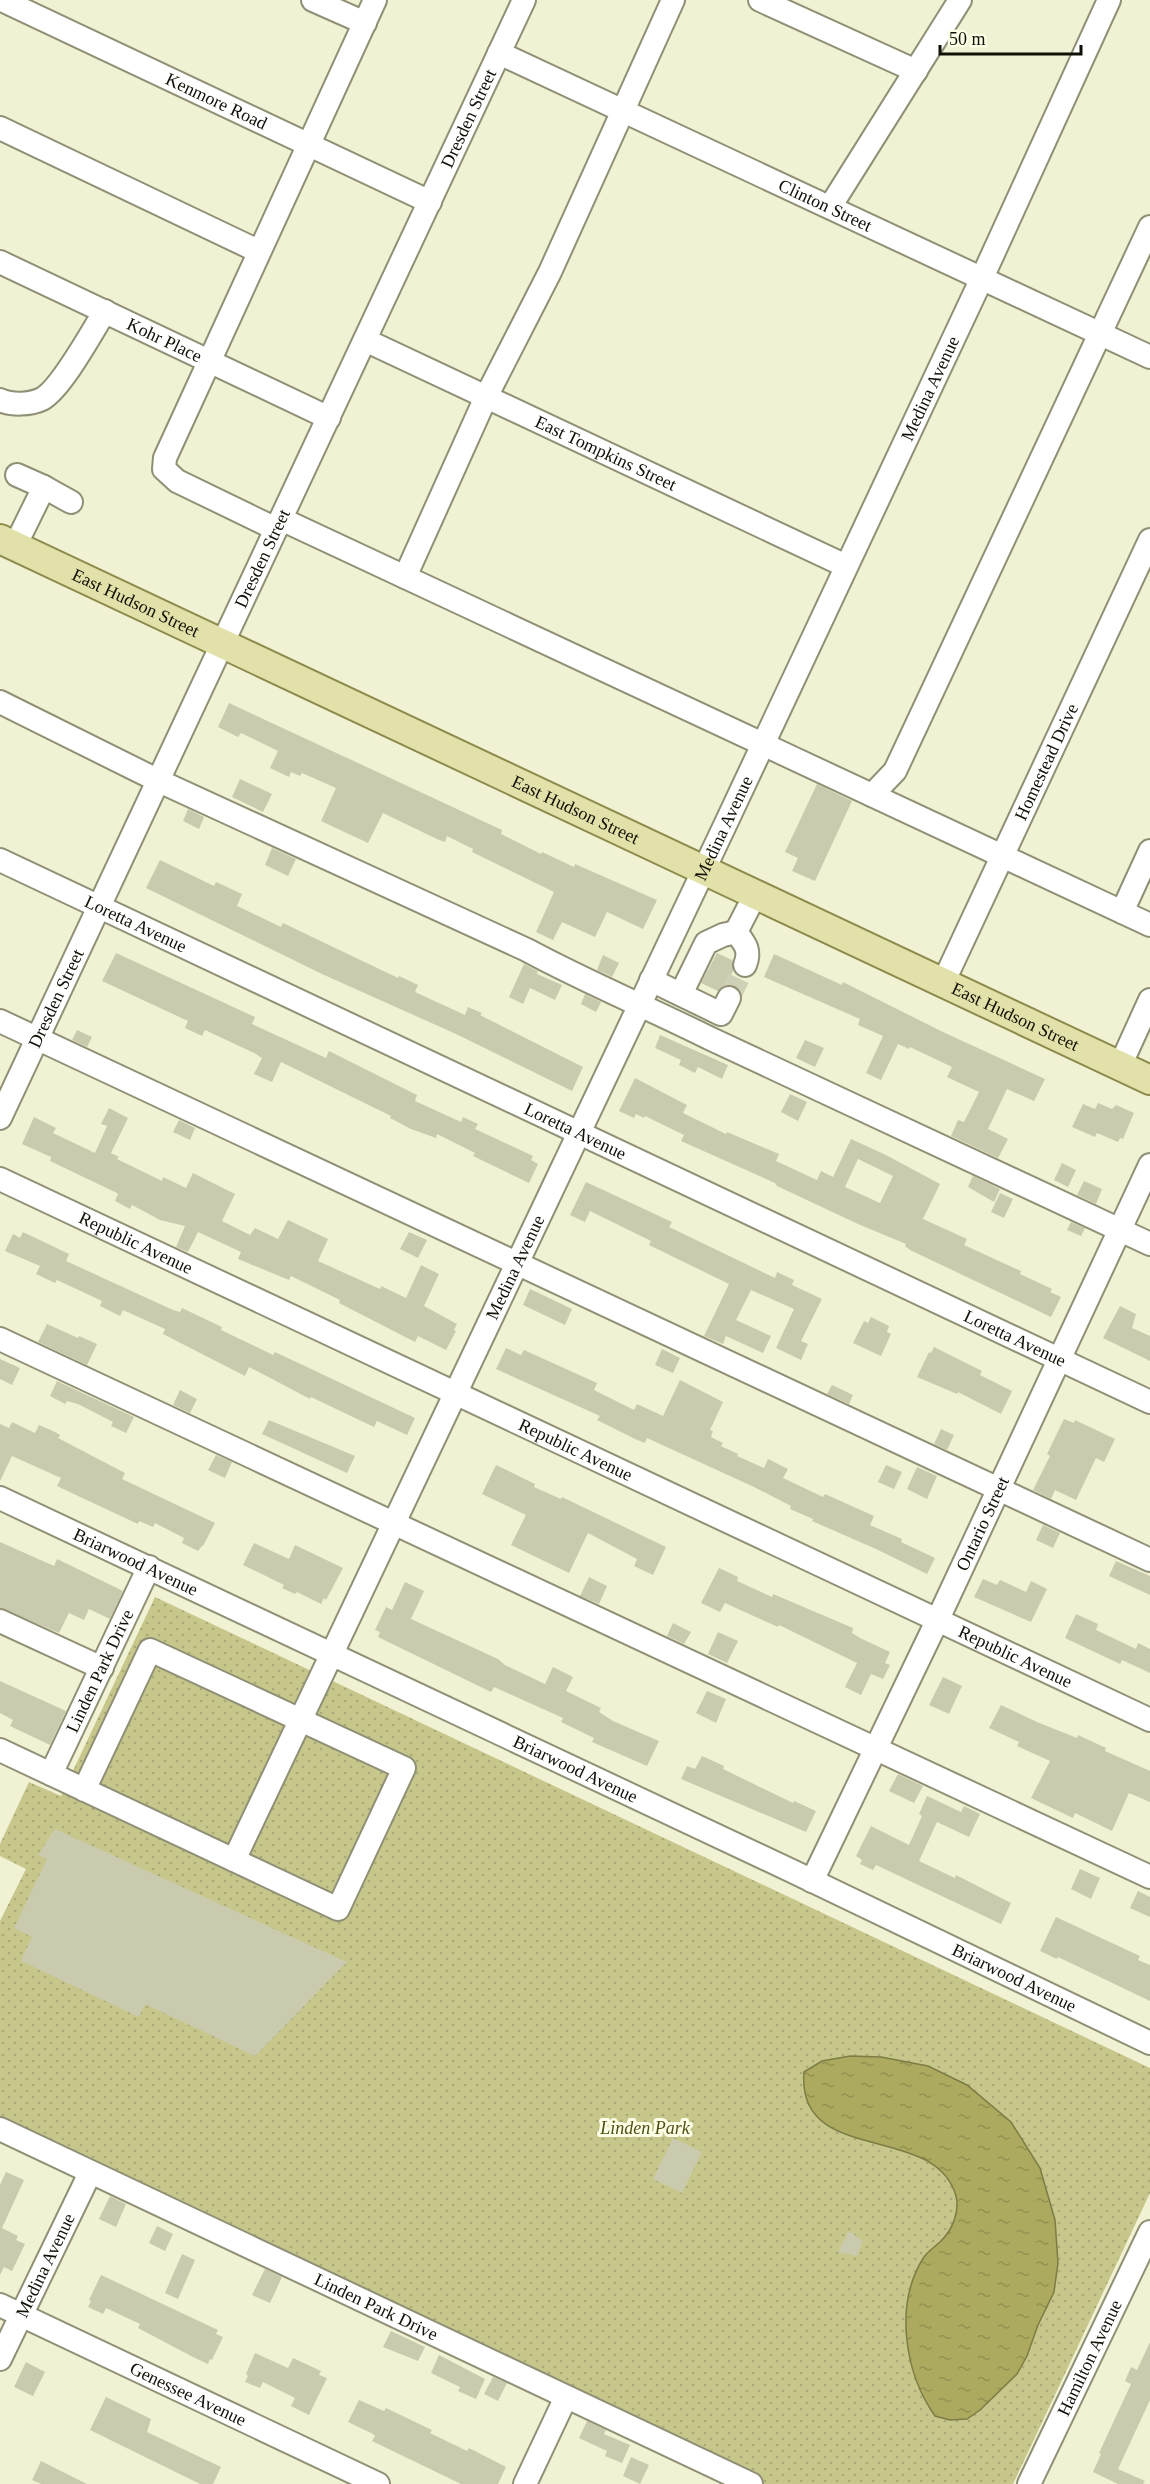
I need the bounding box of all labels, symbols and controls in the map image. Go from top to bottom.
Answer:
scale bar [940,18,1081,56]
text: 50 m [949,29,986,49]
street label: Dresden Street [437,66,500,171]
street label: Kenmore Road [163,69,270,134]
street label: Clinton Street [775,175,875,236]
street label: Kohr Place [124,314,205,366]
street label: Medina Avenue [897,333,963,444]
street label: East Tompkins Street [532,411,679,495]
street label: Dresden Street [231,506,294,611]
street label: East Hudson Street [69,564,202,641]
street label: Homestead Drive [1010,700,1082,824]
street label: East Hudson Street [509,771,642,848]
street label: Medina Avenue [690,773,757,884]
street label: Loretta Avenue [82,891,190,956]
street label: Dresden Street [24,946,88,1051]
street label: East Hudson Street [949,978,1082,1055]
street label: Loretta Avenue [521,1099,629,1164]
street label: Republic Avenue [76,1208,196,1278]
street label: Medina Avenue [482,1212,549,1323]
street label: Loretta Avenue [961,1306,1069,1371]
street label: Republic Avenue [515,1414,636,1485]
street label: Ontario Street [952,1473,1013,1574]
street label: Briarwood Avenue [70,1524,201,1600]
street label: Linden Park Drive [62,1606,137,1736]
street label: Republic Avenue [955,1621,1075,1692]
street label: Briarwood Avenue [510,1731,641,1807]
street label: Briarwood Avenue [949,1940,1080,2016]
park label: Linden Park [599,2118,691,2138]
street label: Medina Avenue [12,2210,79,2321]
street label: Linden Park Drive [311,2269,441,2344]
street label: Hamilton Avenue [1053,2297,1126,2419]
street label: Genessee Avenue [127,2358,249,2430]

